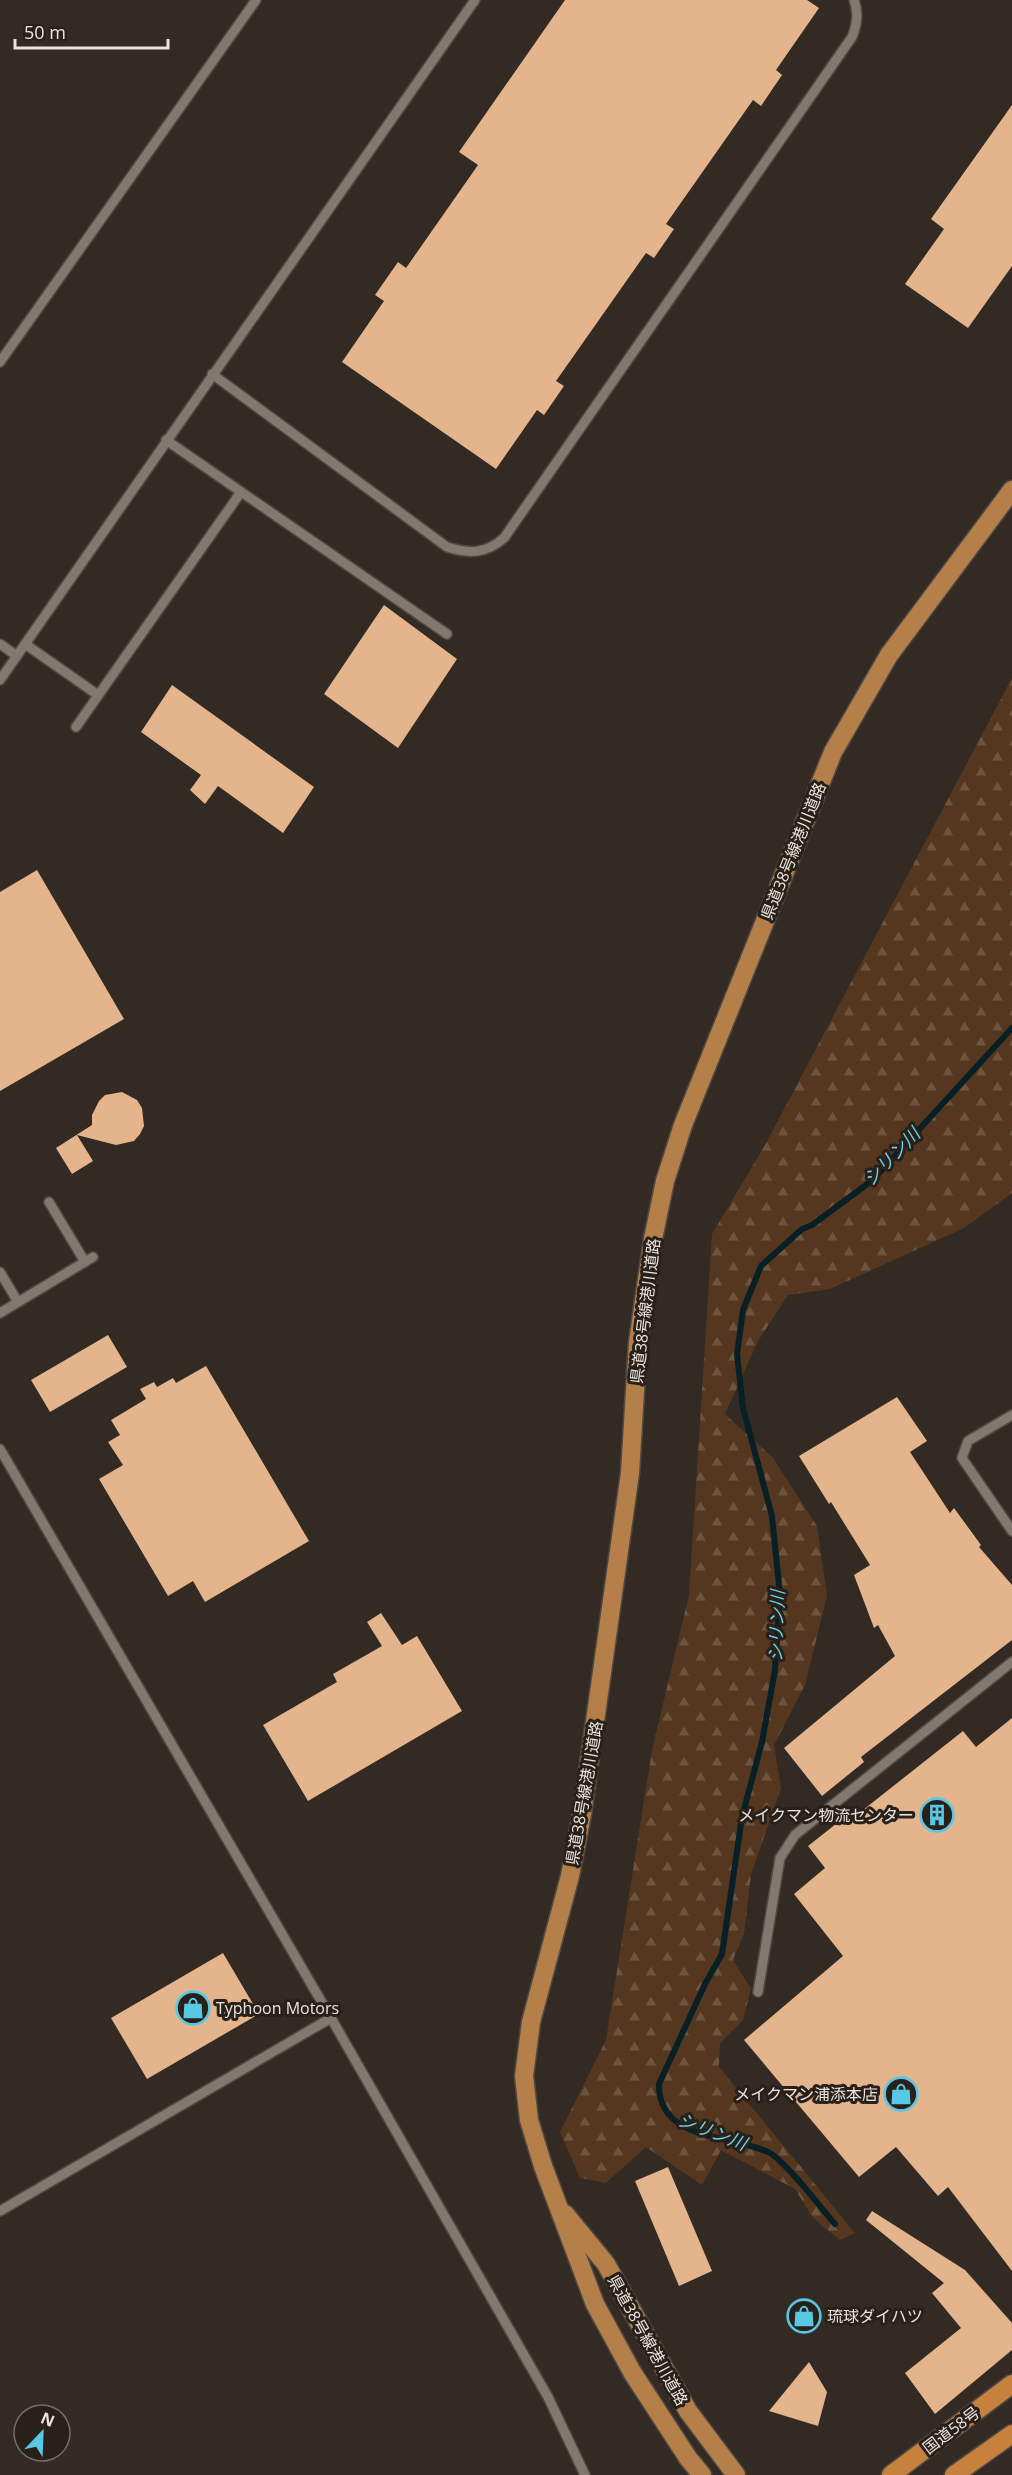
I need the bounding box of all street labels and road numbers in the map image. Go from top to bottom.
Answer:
street label: 県道38号線港川道路 [755,779,831,923]
street label: 県道38号線港川道路 [625,1237,665,1385]
street label: 県道38号線港川道路 [560,1719,608,1867]
street label: 県道38号線港川道路 [603,2271,693,2409]
street label: 国道58号 [918,2401,984,2459]

